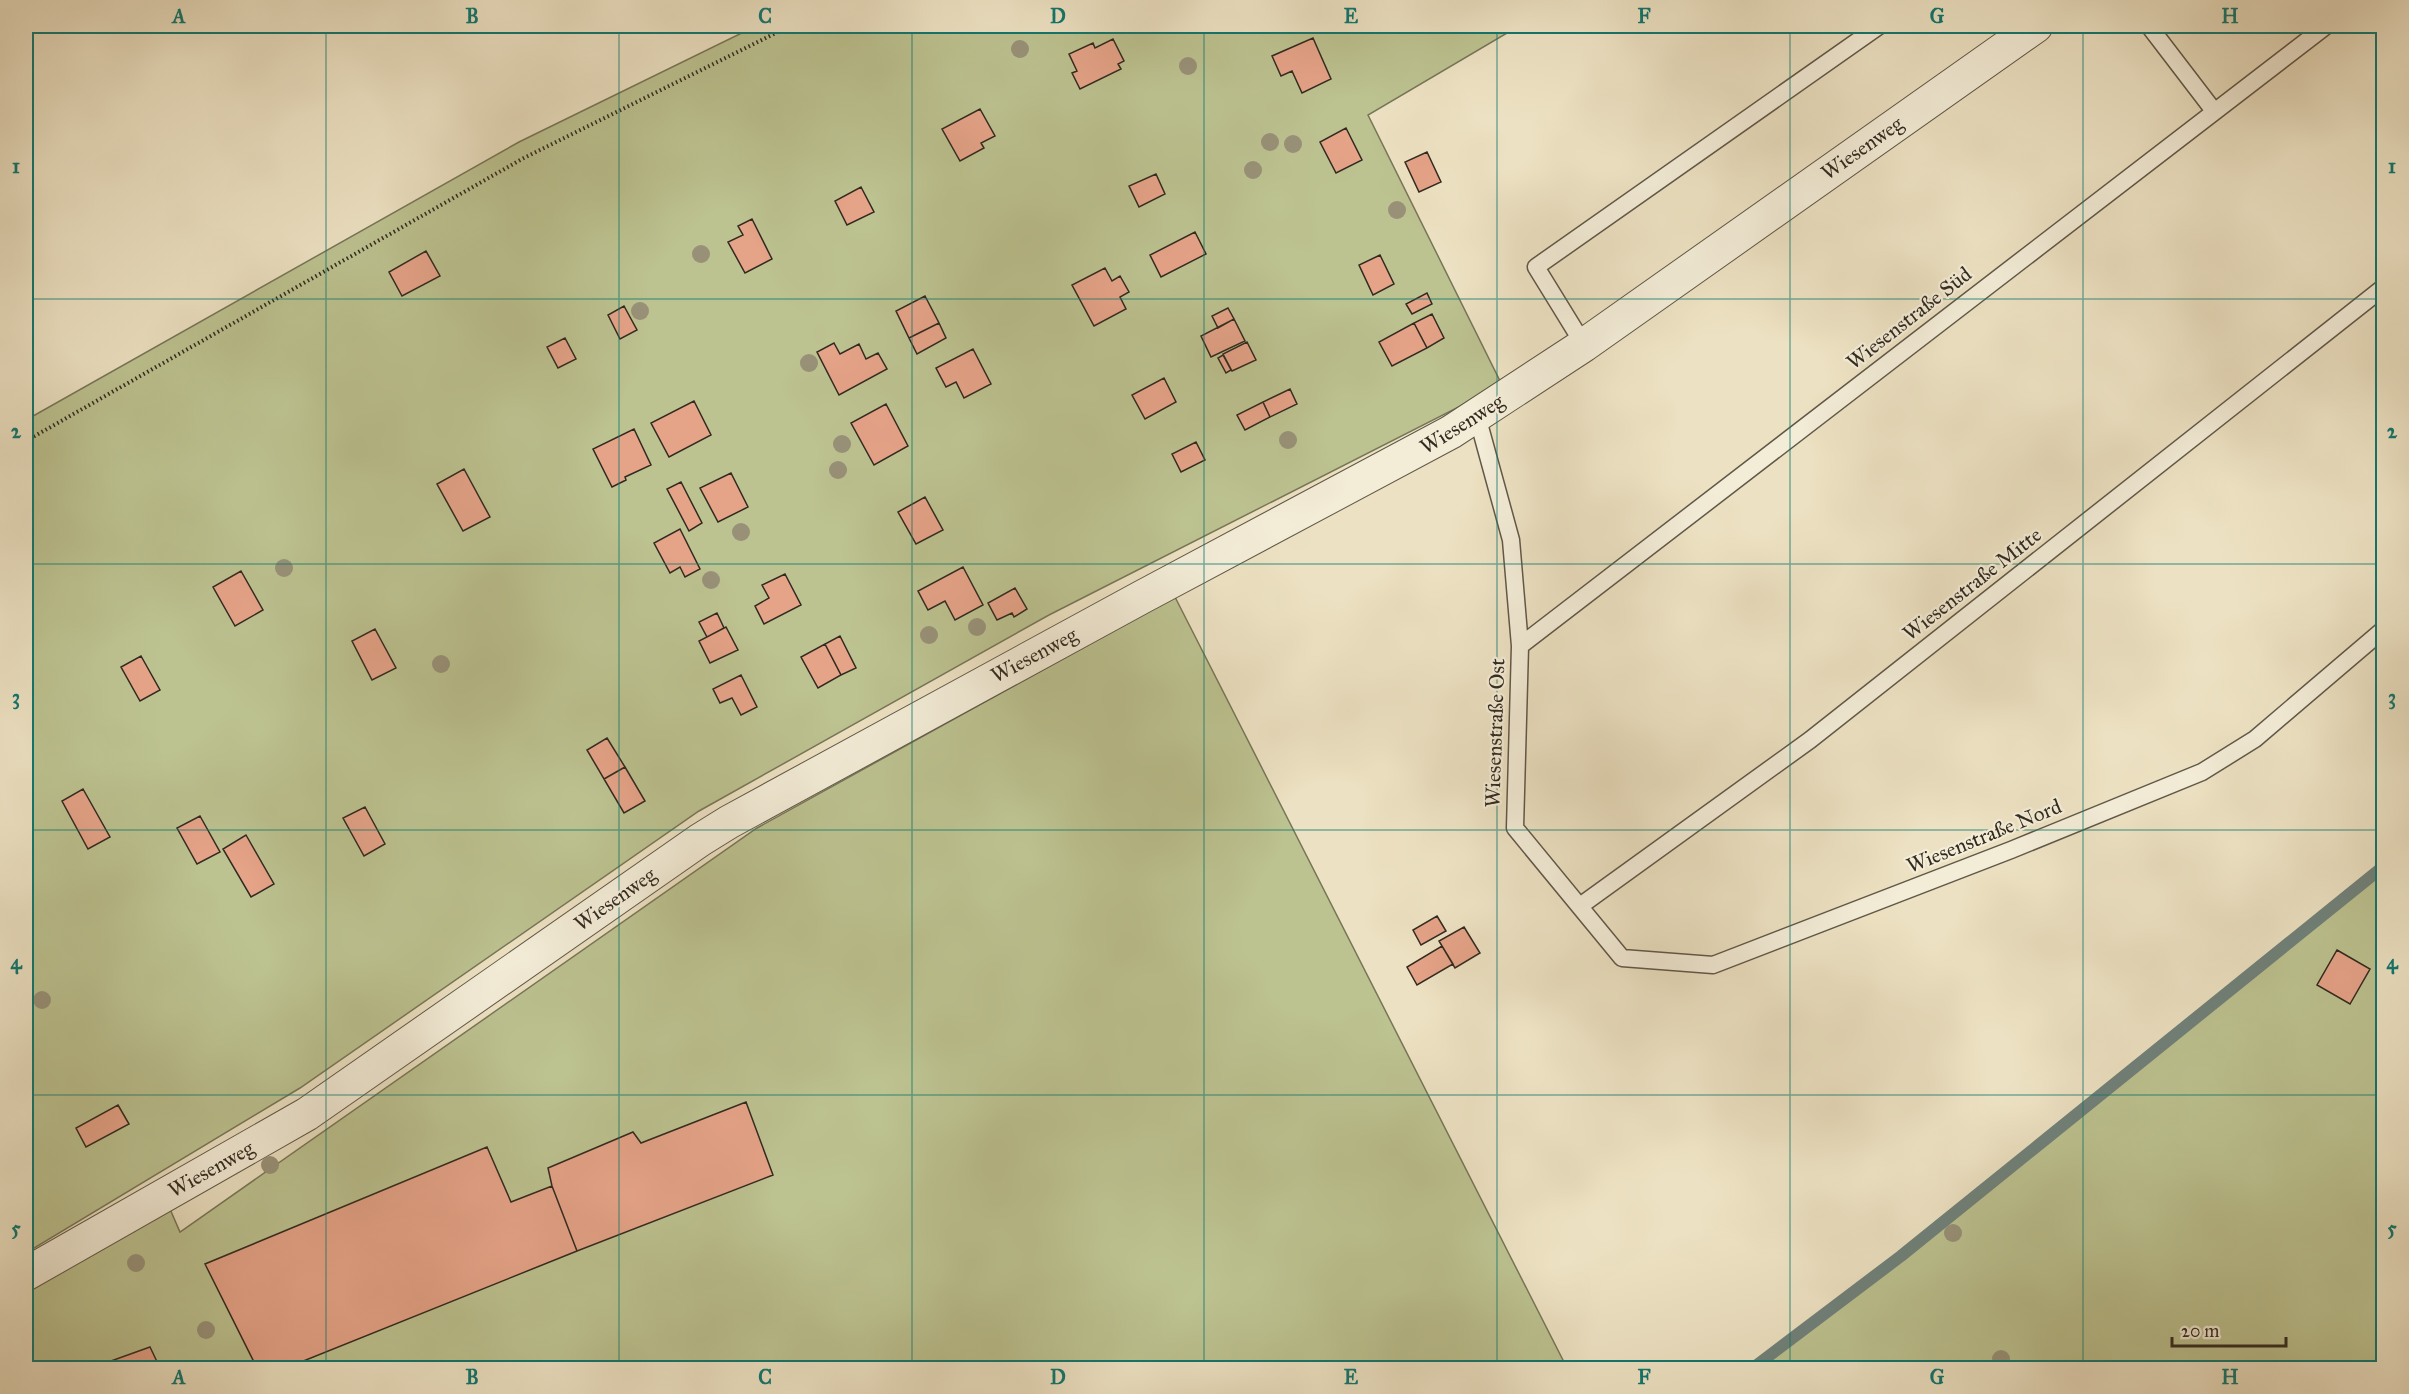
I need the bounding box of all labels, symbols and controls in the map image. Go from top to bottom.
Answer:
text: A [170,4,186,28]
text: B [465,4,479,28]
text: C [758,4,772,28]
text: D [1050,4,1066,28]
text: E [1344,4,1359,28]
text: F [1637,4,1651,28]
text: G [1930,4,1945,28]
text: H [2221,4,2239,28]
street label: Wiesenweg [1816,110,1908,186]
text: 1 [12,154,20,178]
text: 1 [2388,154,2396,178]
street label: Wiesenstraße Süd [1841,261,1977,375]
street label: Wiesenweg [1415,388,1509,460]
text: 2 [11,419,22,443]
text: 2 [2387,419,2398,443]
street label: Wiesenstraße Mitte [1897,522,2047,646]
street label: Wiesenweg [986,621,1082,689]
street label: Wiesenstraße Ost [1479,657,1511,808]
text: 3 [12,685,20,710]
text: 3 [2388,685,2396,710]
street label: Wiesenstraße Nord [1903,793,2066,879]
street label: Wiesenweg [569,861,661,937]
text: 4 [10,950,22,975]
text: 4 [2386,950,2398,975]
street label: Wiesenweg [164,1135,259,1203]
text: 5 [11,1216,21,1240]
text: 5 [2387,1216,2397,1240]
scale bar [2172,1310,2286,1348]
text: 20 m [2181,1320,2219,1342]
text: A [170,1365,186,1389]
text: B [465,1365,479,1389]
text: C [758,1365,772,1389]
text: D [1050,1365,1066,1389]
text: E [1344,1365,1359,1389]
text: F [1637,1365,1651,1389]
text: G [1930,1365,1945,1389]
text: H [2221,1365,2239,1389]

